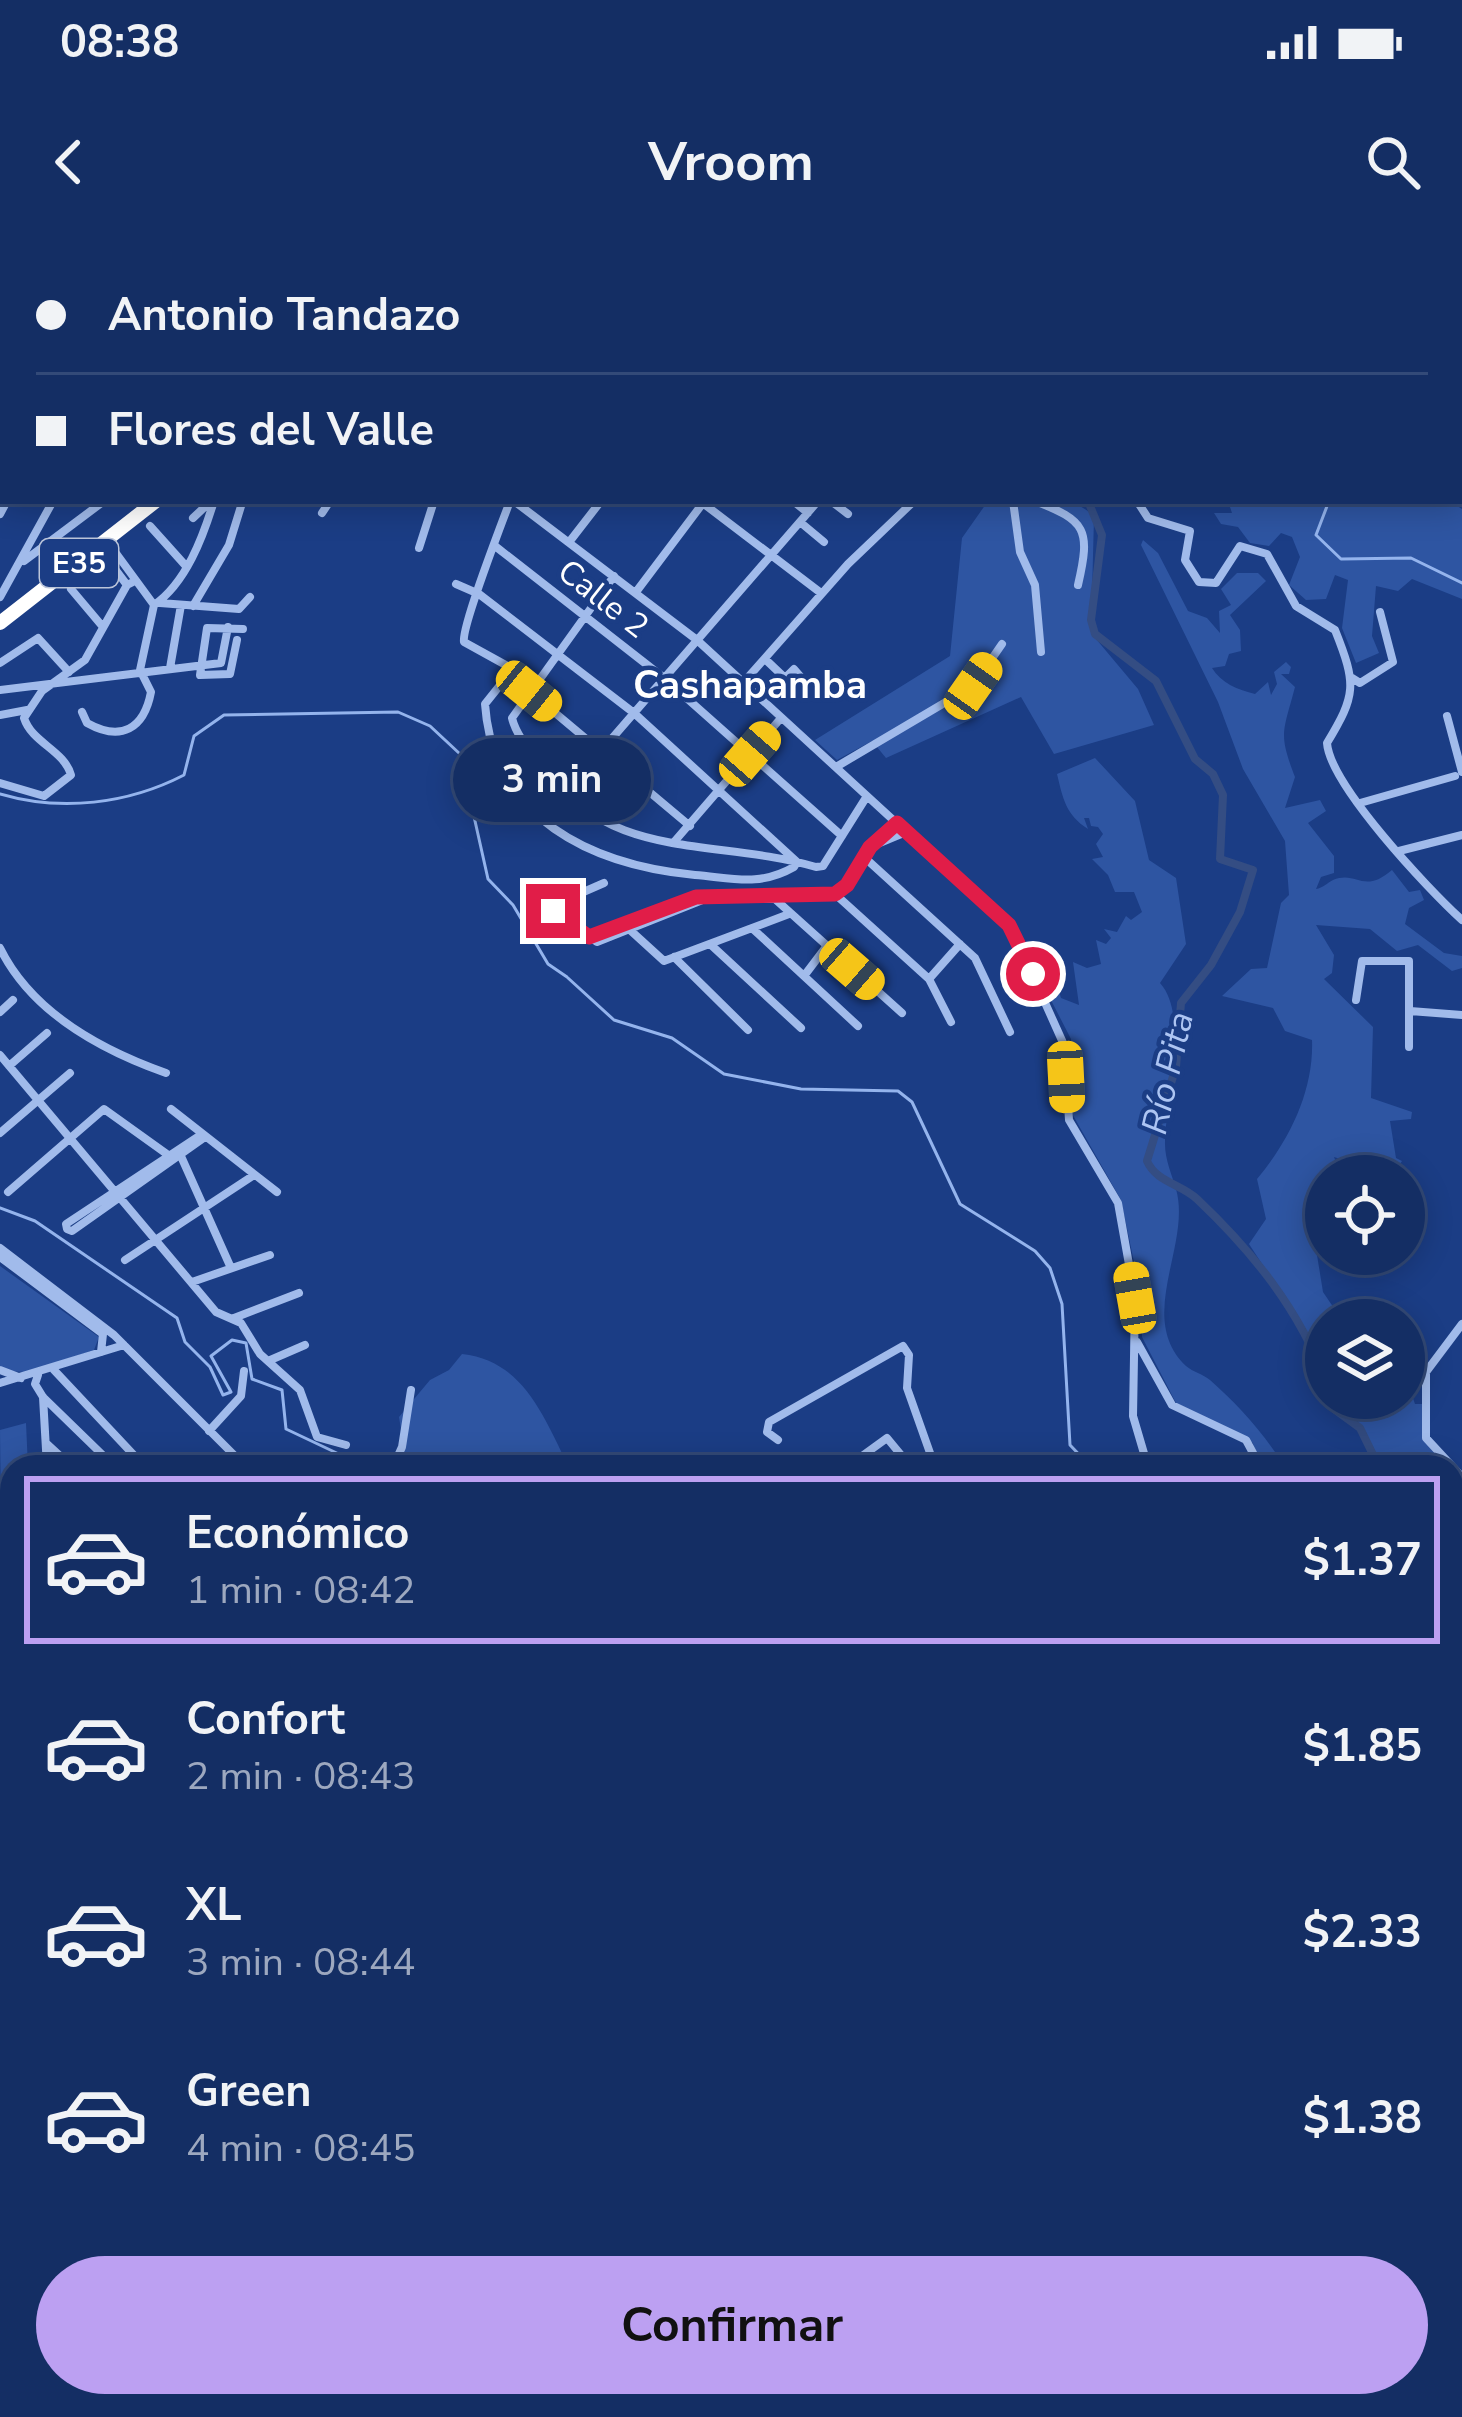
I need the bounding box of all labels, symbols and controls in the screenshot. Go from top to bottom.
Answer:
text: 08:38 [60,12,179,73]
text: Vroom [648,125,814,199]
icon: back [36,129,102,195]
icon: search [1360,129,1426,195]
text: Antonio Tandazo [108,285,460,346]
text: Flores del Valle [108,400,434,461]
road number: E35 [40,539,118,587]
street label: Calle 2 [548,549,658,649]
car [938,646,1008,726]
car [490,654,568,728]
district label: Cashapamba [633,659,867,712]
car [713,715,787,793]
callout: 3 min [454,737,652,821]
text: 3 min [502,753,602,806]
route end [526,884,580,938]
car [813,932,891,1006]
route start [1006,947,1060,1001]
water label: Río Pita [1130,1007,1206,1139]
car [1046,1040,1086,1114]
map controls [1305,1155,1425,1419]
button: locate [1305,1155,1425,1275]
car [1111,1259,1159,1337]
button: layers [1305,1299,1425,1419]
text: Económico [186,1503,409,1564]
icon: car [42,1506,150,1614]
text: $1.37 [1303,1530,1422,1591]
text: 1 min · 08:42 [186,1564,415,1617]
text: Confort [186,1689,345,1750]
icon: car [42,1692,150,1800]
text: $1.85 [1303,1716,1422,1777]
text: 2 min · 08:43 [186,1750,415,1803]
text: XL [186,1875,242,1936]
icon: car [42,1878,150,1986]
text: $2.33 [1303,1902,1422,1963]
text: 3 min · 08:44 [186,1936,415,1989]
text: Green [186,2061,312,2122]
icon: car [42,2064,150,2172]
text: $1.38 [1303,2088,1422,2149]
text: 4 min · 08:45 [186,2122,415,2175]
button: Confirmar [36,2256,1428,2394]

